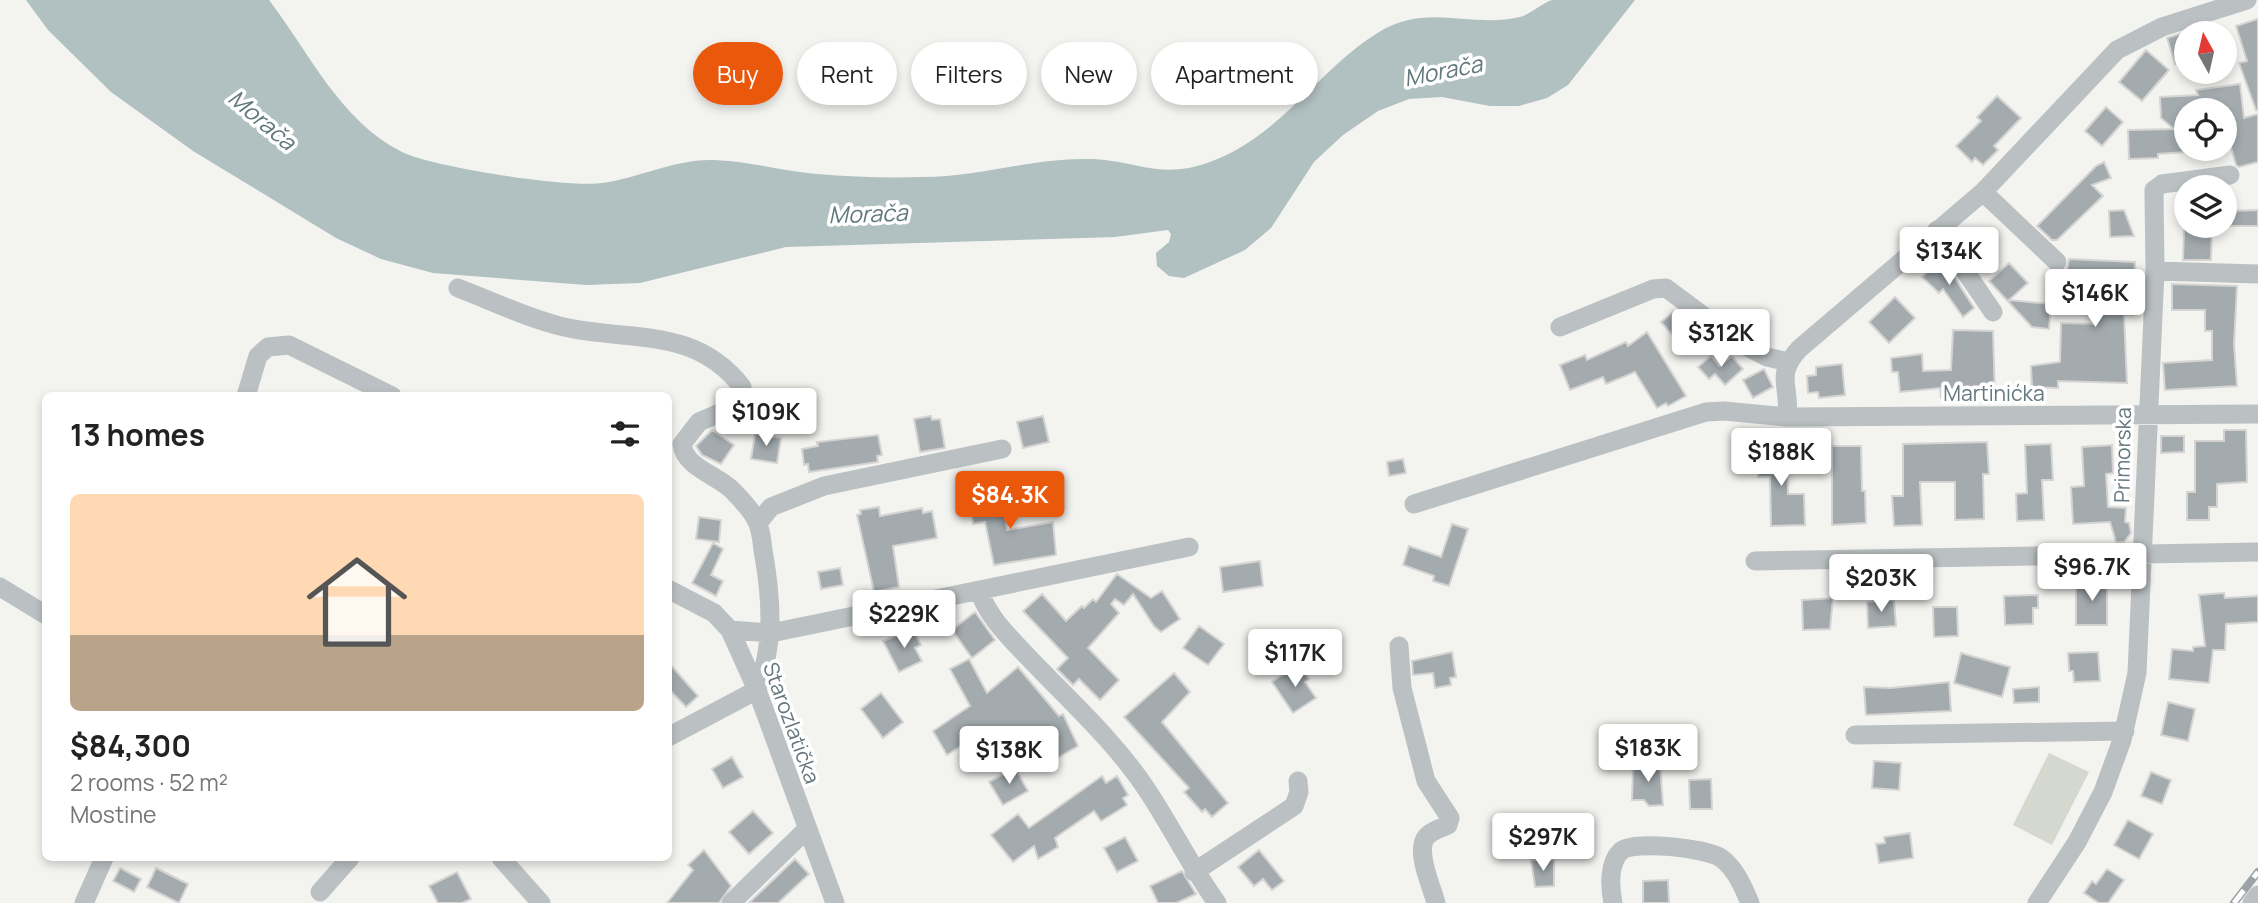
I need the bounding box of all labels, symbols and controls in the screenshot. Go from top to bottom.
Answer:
north arrow [2174,21,2236,84]
map controls [2174,21,2237,238]
chip: Buy [693,42,783,105]
chip: Rent [797,42,897,105]
chip: Filters [911,42,1027,105]
chip: New [1041,42,1137,105]
chip: Apartment [1151,42,1318,105]
water label: Morača [1401,47,1486,93]
water label: Morača [222,82,304,158]
button: locate [2174,98,2237,161]
button: layers [2174,175,2237,238]
water label: Morača [828,196,909,230]
pin: $134K [1900,228,1998,287]
text: $134K [1916,234,1982,266]
pin: $146K [2046,270,2144,329]
text: $146K [2061,276,2129,308]
pin: $312K [1672,310,1770,369]
text: $312K [1688,316,1754,348]
street label: Martinićka [1943,379,2045,407]
pin: $109K [717,388,815,448]
text: $109K [732,395,800,427]
street label: Primorska [2107,407,2137,503]
text: 13 homes [70,414,205,455]
icon: filters [606,415,644,453]
pin: $188K [1732,428,1830,488]
text: $188K [1747,435,1815,467]
pin: $84.3K [953,472,1067,531]
text: $84.3K [971,478,1049,510]
icon: home [294,539,420,665]
pin: $96.7K [2035,544,2149,603]
text: $96.7K [2053,550,2131,582]
pin: $203K [1832,554,1930,614]
text: $203K [1845,561,1917,593]
pin: $229K [855,590,953,650]
text: $229K [868,597,940,629]
pin: $117K [1246,630,1344,689]
text: $117K [1264,636,1326,668]
street label: Starozlatička [757,658,827,787]
pin: $183K [1599,724,1697,784]
text: $84,300 [70,725,191,766]
pin: $138K [960,726,1058,786]
text: $183K [1615,731,1681,763]
text: $138K [976,733,1042,765]
text: 2 rooms · 52 m² [70,766,228,798]
text: Mostine [70,798,157,830]
pin: $297K [1494,814,1592,873]
text: $297K [1508,820,1578,852]

